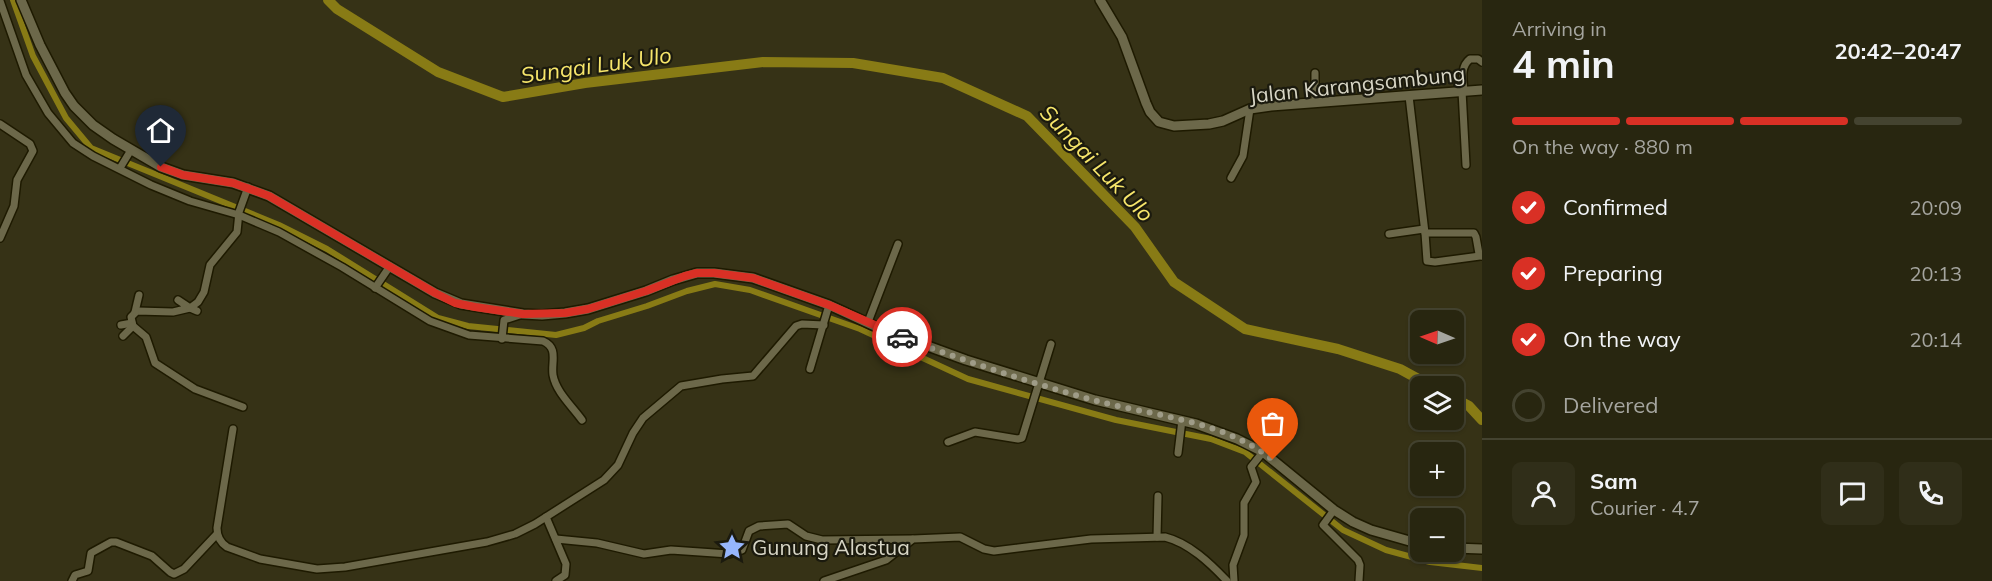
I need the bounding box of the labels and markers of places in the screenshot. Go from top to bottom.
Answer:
pin [135,105,186,167]
pin [1247,398,1298,460]
place icon: Gunung Alastua [717,532,747,562]
place label: Gunung Alastua [752,534,910,560]

